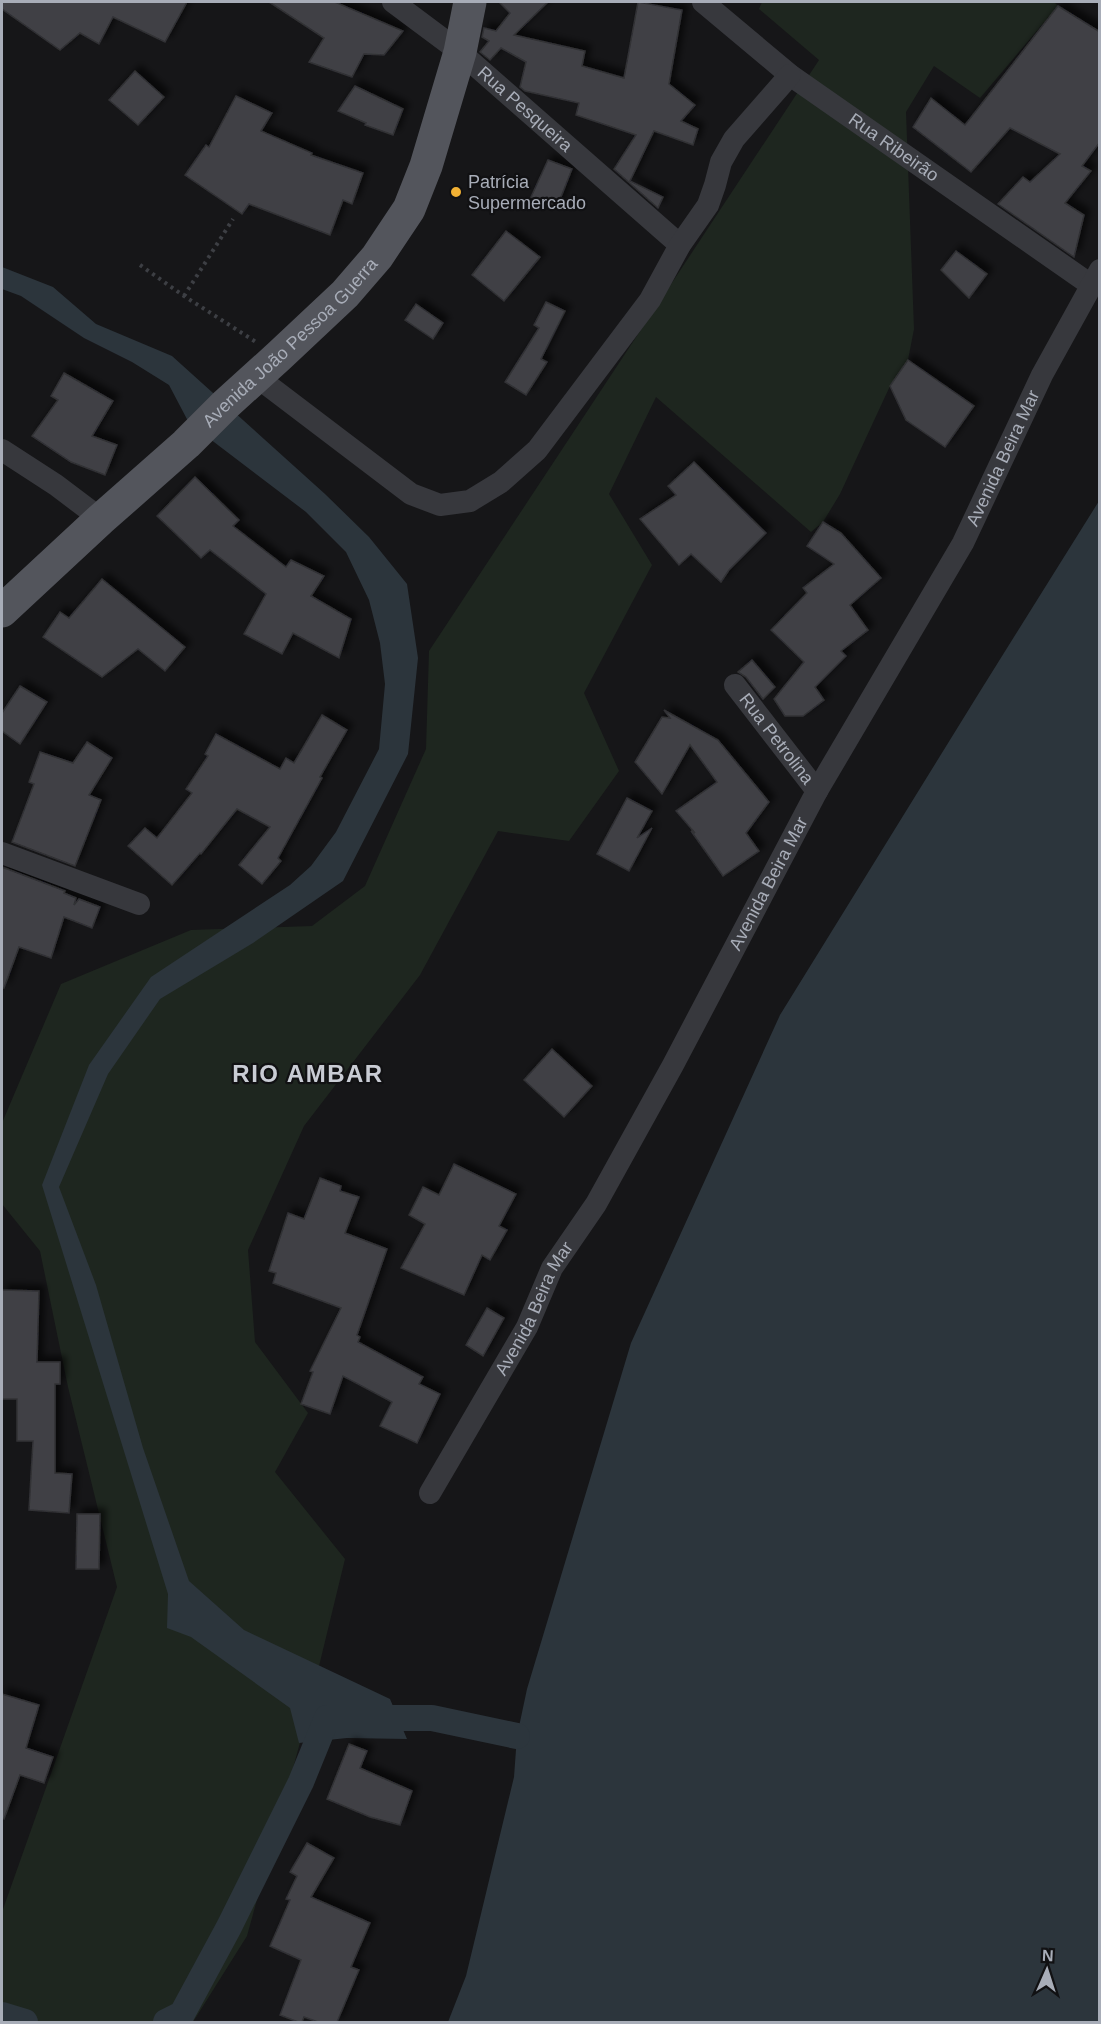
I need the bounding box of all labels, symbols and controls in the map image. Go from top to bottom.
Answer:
street label: Rua Pesqueira [474,62,577,156]
street label: Rua Ribeirão [845,109,943,186]
place label: Patrícia Supermercado [468,172,586,213]
marker: Patrícia Supermercado [449,185,463,199]
street label: Avenida João Pessoa Guerra [199,253,382,431]
street label: Avenida Beira Mar [962,387,1043,529]
street label: Rua Petrolina [735,690,819,789]
street label: Avenida Beira Mar [725,813,812,954]
district label: RIO AMBAR [232,1060,384,1087]
street label: Avenida Beira Mar [491,1238,577,1379]
north arrow [1017,1940,1077,2000]
text: N [1042,1947,1054,1964]

